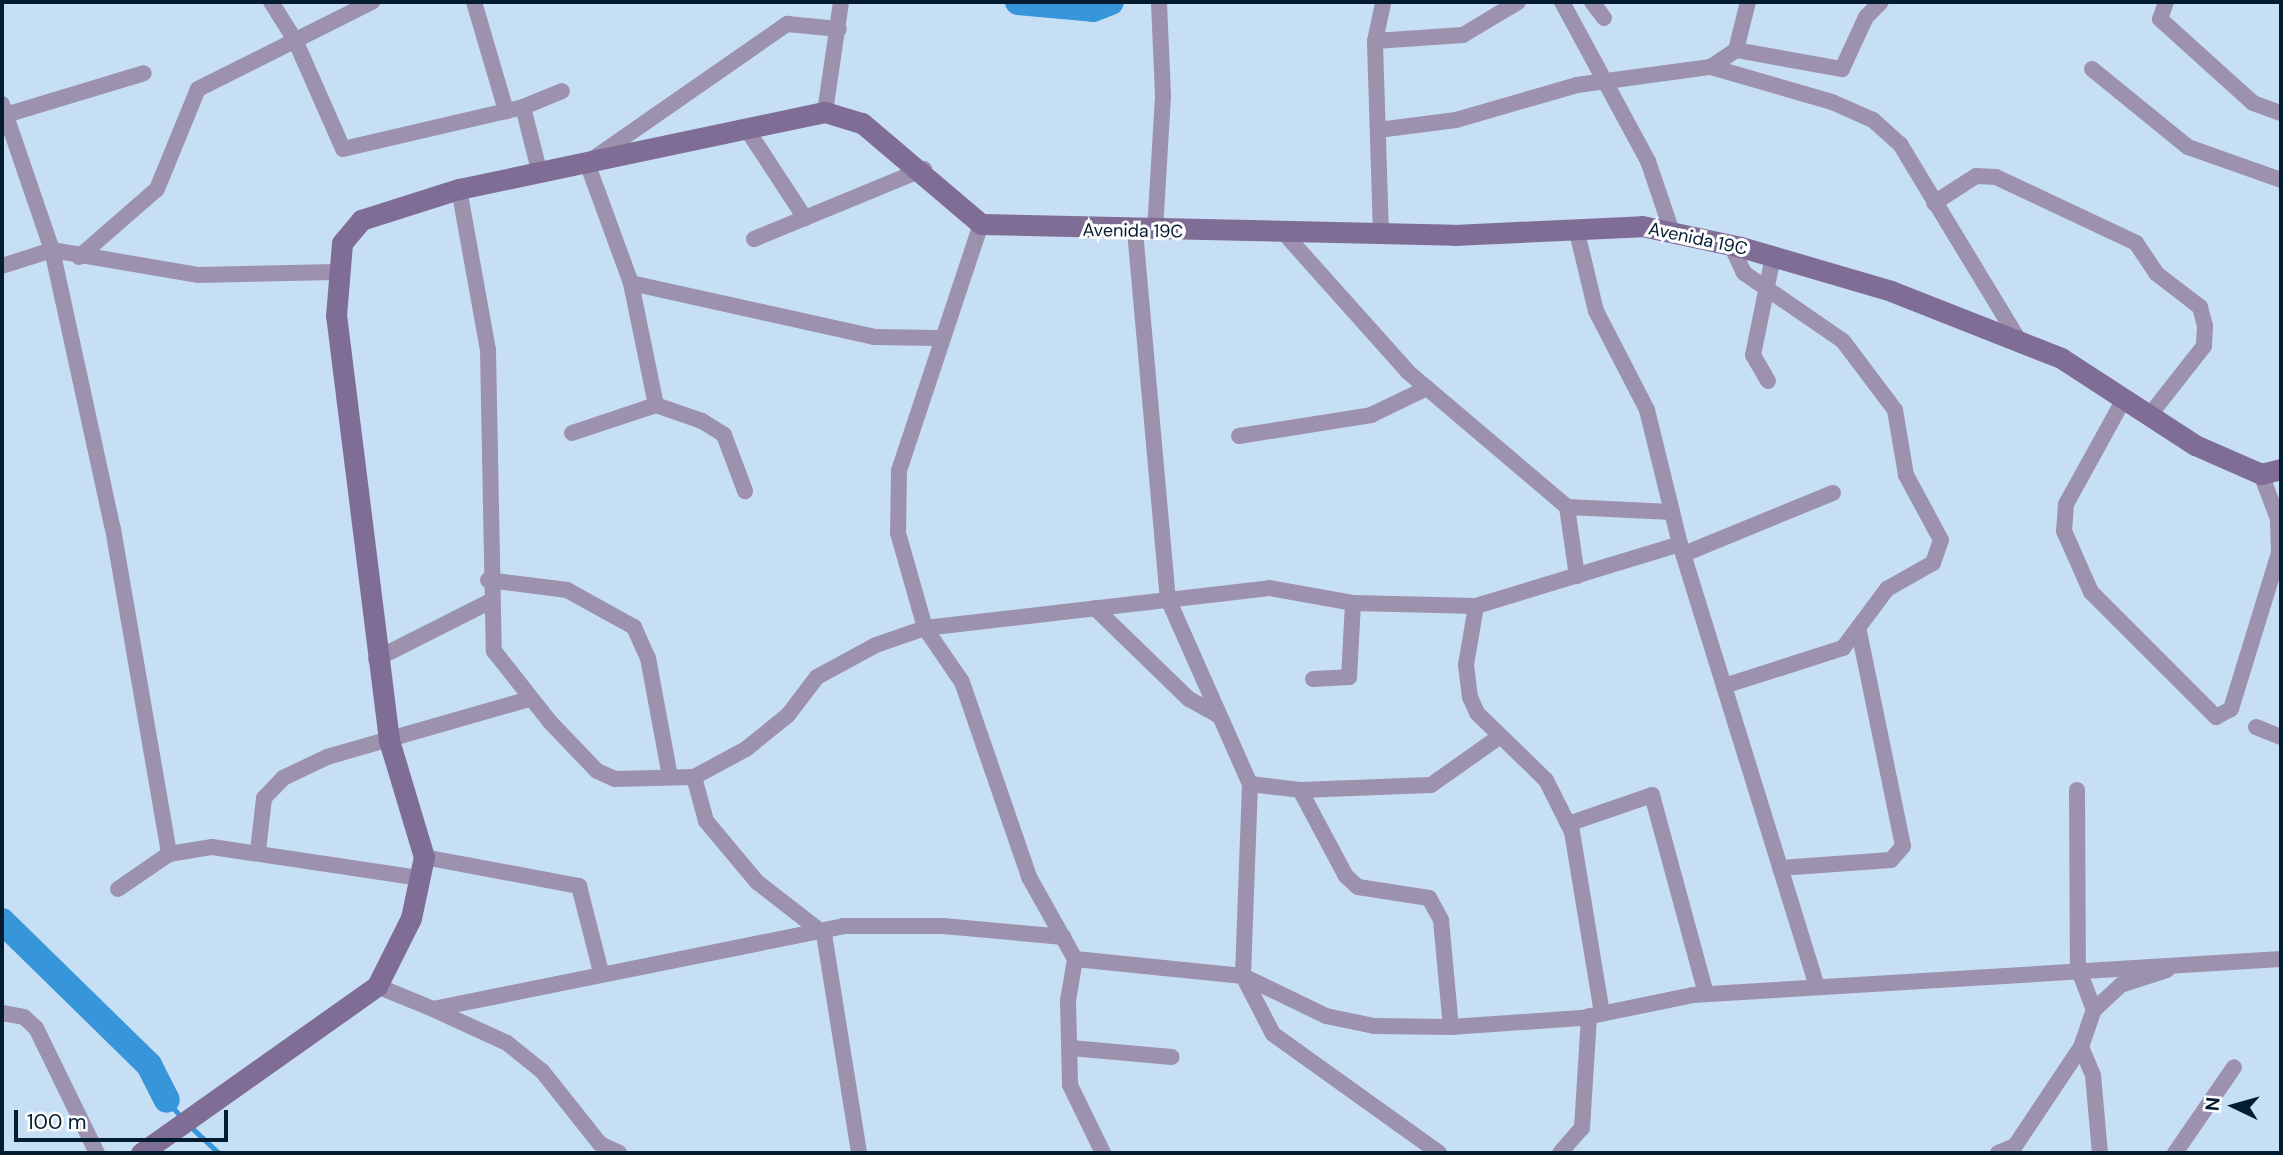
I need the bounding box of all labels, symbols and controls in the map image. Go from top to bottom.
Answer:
street label: Avenida 19C [1647,218,1749,260]
street label: Avenida 19C [1083,219,1183,243]
north arrow [2199,1071,2269,1141]
scale bar [18,1096,231,1140]
text: N [2200,1096,2226,1112]
text: 100 m [27,1108,87,1136]

